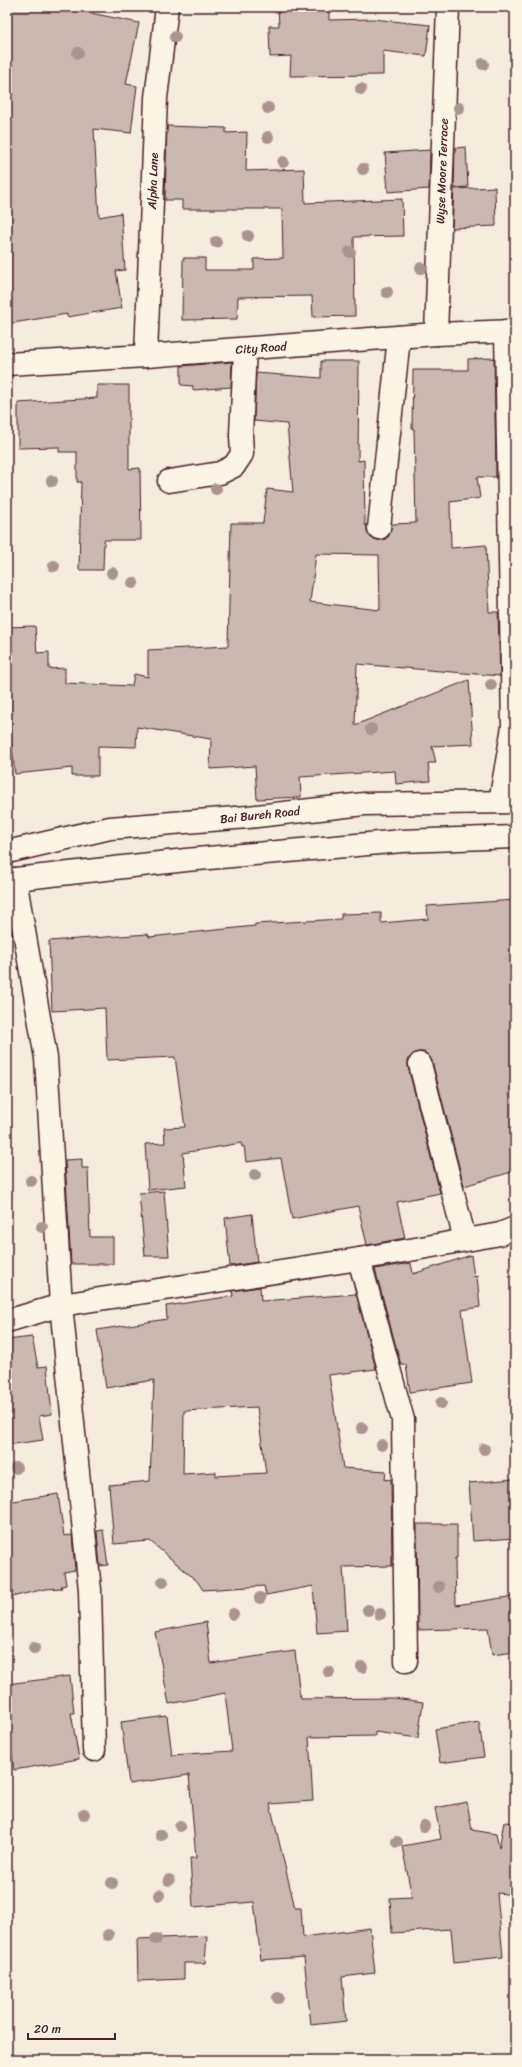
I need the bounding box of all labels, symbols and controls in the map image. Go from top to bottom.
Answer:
street label: Wyse Moore Terrace [429,118,455,224]
street label: Alpha Lane [141,152,165,211]
street label: City Road [235,335,288,361]
street label: Bai Bureh Road [219,800,302,830]
scale bar [28,2015,115,2041]
text: 20 m [34,2018,61,2040]

